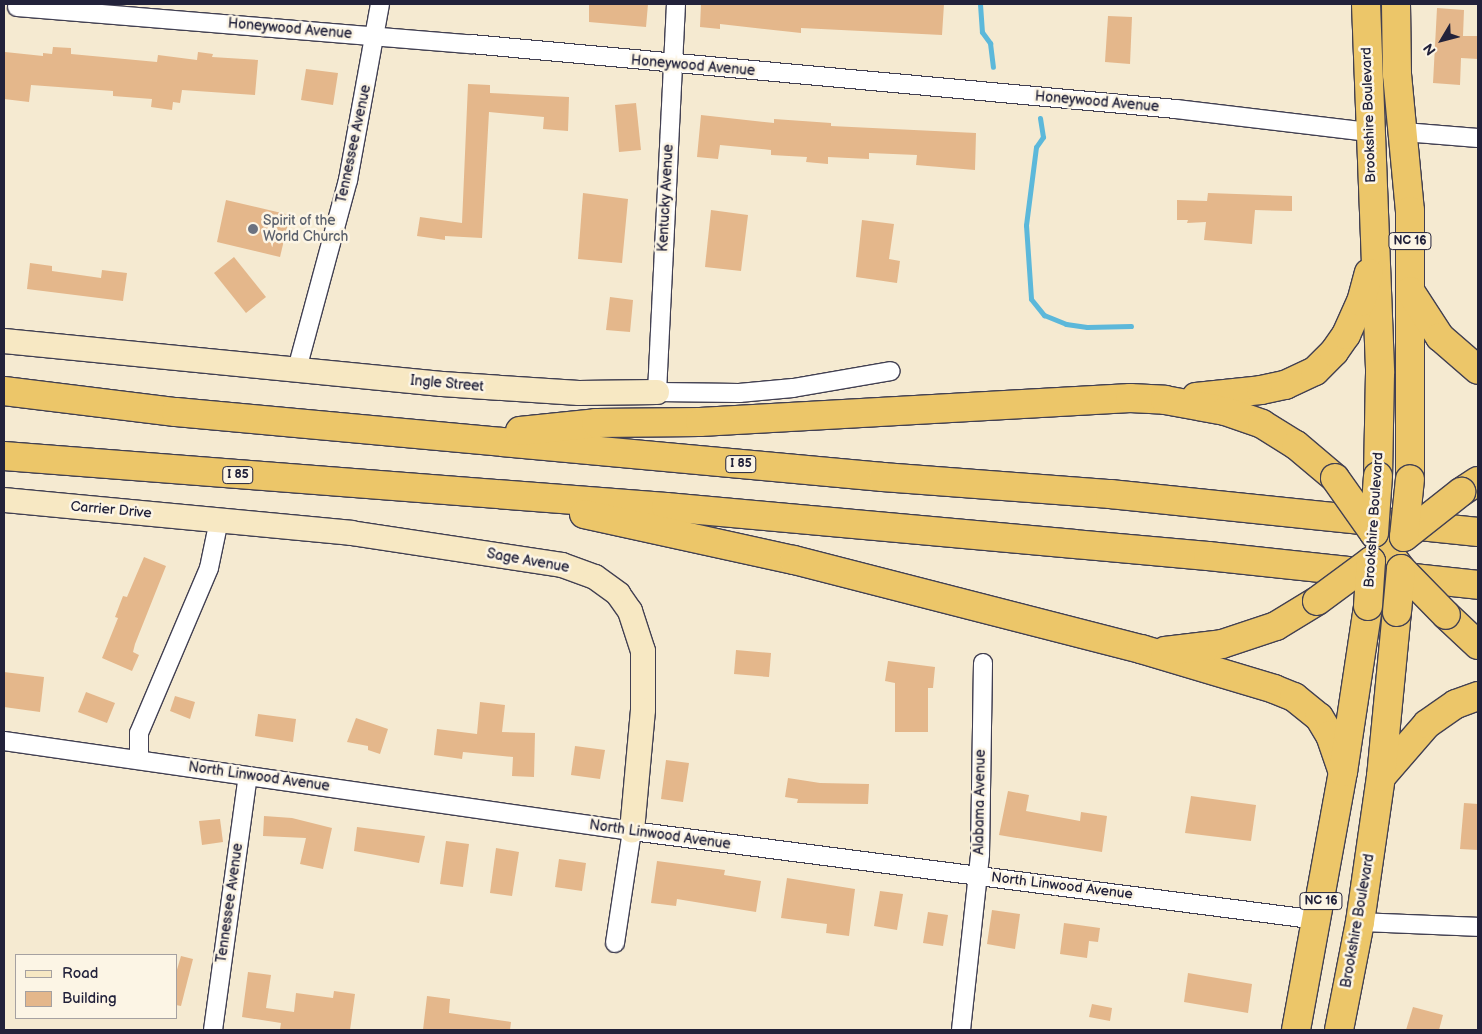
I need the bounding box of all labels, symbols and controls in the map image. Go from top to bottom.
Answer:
street label: Honeywood Avenue [227,15,353,43]
north arrow [1417,15,1467,65]
text: N [1420,40,1440,59]
street label: Brookshire Boulevard [1358,47,1380,183]
street label: Honeywood Avenue [630,52,756,80]
street label: Tennessee Avenue [333,83,375,205]
street label: Honeywood Avenue [1034,88,1160,116]
street label: Kentucky Avenue [655,143,677,253]
place label: Spirit of the World Church [263,213,348,246]
marker: Spirit of the World Church [247,223,259,235]
road number: NC 16 [1388,232,1432,250]
street label: Ingle Street [409,372,485,396]
street label: Brookshire Boulevard [1361,452,1387,588]
road number: I 85 [725,454,757,474]
road number: I 85 [222,466,254,484]
street label: Carrier Drive [70,498,152,522]
street label: Sage Avenue [485,545,571,577]
street label: Alabama Avenue [971,749,989,855]
street label: North Linwood Avenue [187,759,331,795]
street label: North Linwood Avenue [588,817,732,853]
street label: Tennessee Avenue [213,842,247,964]
street label: Brookshire Boulevard [1338,853,1378,989]
street label: North Linwood Avenue [990,869,1134,903]
road number: NC 16 [1298,891,1344,910]
legend [15,954,178,1019]
text: Road [62,964,98,983]
text: Building [62,989,117,1008]

